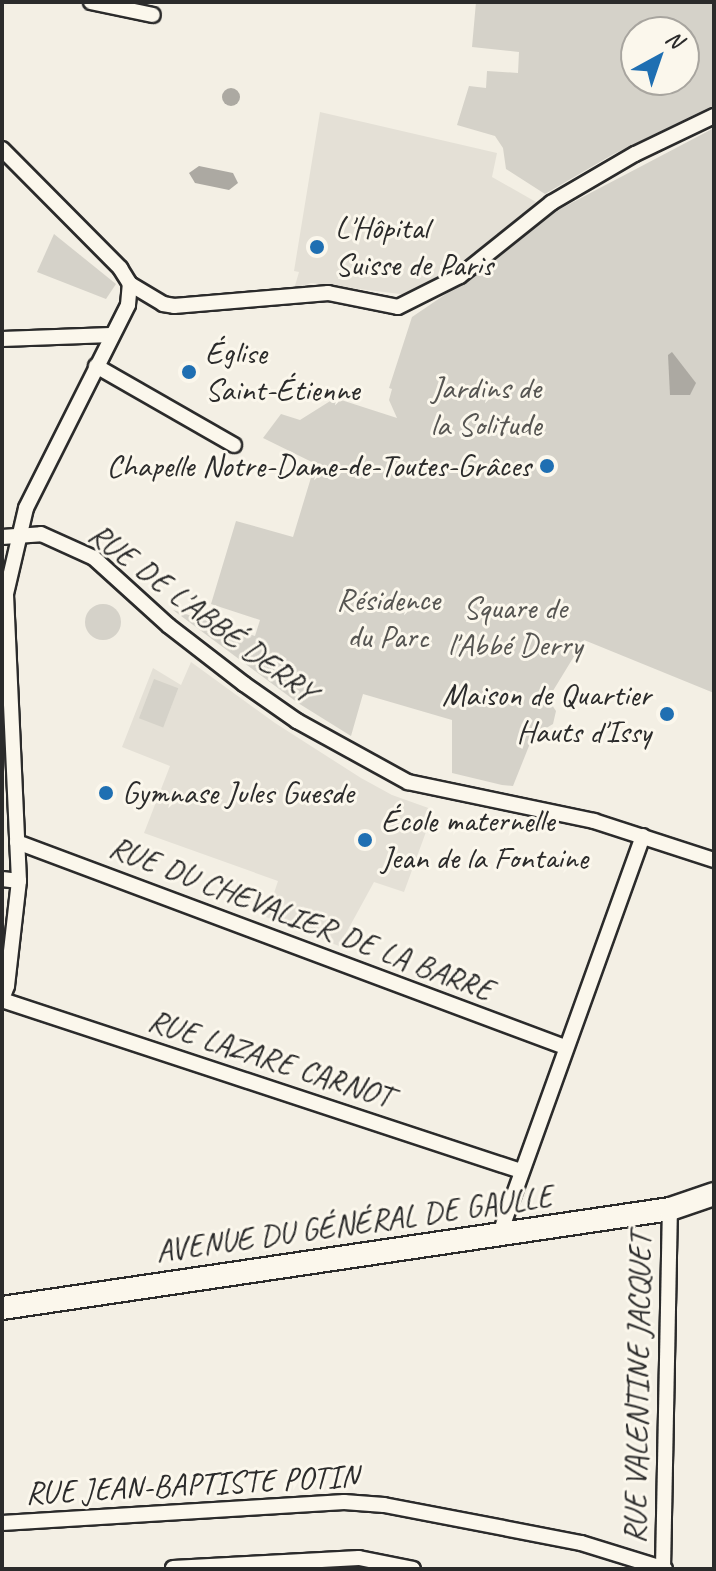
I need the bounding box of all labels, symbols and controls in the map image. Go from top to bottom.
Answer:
north arrow [620,16,700,96]
text: N [660,24,688,54]
place label: L'Hôpital Suisse de Paris [335,210,494,285]
marker: L'Hôpital Suisse de Paris [306,236,328,258]
place label: Église Saint-Étienne [205,335,359,410]
marker: Église Saint-Étienne [180,363,198,381]
park label: Jardins de la Solitude [431,370,541,445]
place label: Chapelle Notre-Dame-de-Toutes-Grâces [107,447,531,485]
marker: Chapelle Notre-Dame-de-Toutes-Grâces [538,457,556,475]
street label: RUE DE L'ABBÉ DERRY [81,515,323,711]
park label: Résidence du Parc [336,582,440,657]
park label: Square de l'Abbé Derry [448,590,582,665]
place label: Maison de Quartier Hauts d'Issy [442,677,651,752]
marker: Maison de Quartier Hauts d'Issy [658,705,676,723]
place label: Gymnase Jules Guesde [122,774,353,812]
marker: Gymnase Jules Guesde [97,784,115,802]
place label: École maternelle Jean de la Fontaine [381,803,587,878]
street label: RUE DU CHEVALIER DE LA BARRE [104,828,498,1010]
marker: École maternelle Jean de la Fontaine [356,831,374,849]
street label: RUE LAZARE CARNOT [145,1002,395,1116]
street label: AVENUE DU GÉNÉRAL DE GAULLE [153,1177,555,1271]
street label: RUE VALENTINE JACQUET [616,1233,660,1543]
street label: RUE JEAN-BAPTISTE POTIN [24,1457,360,1513]

